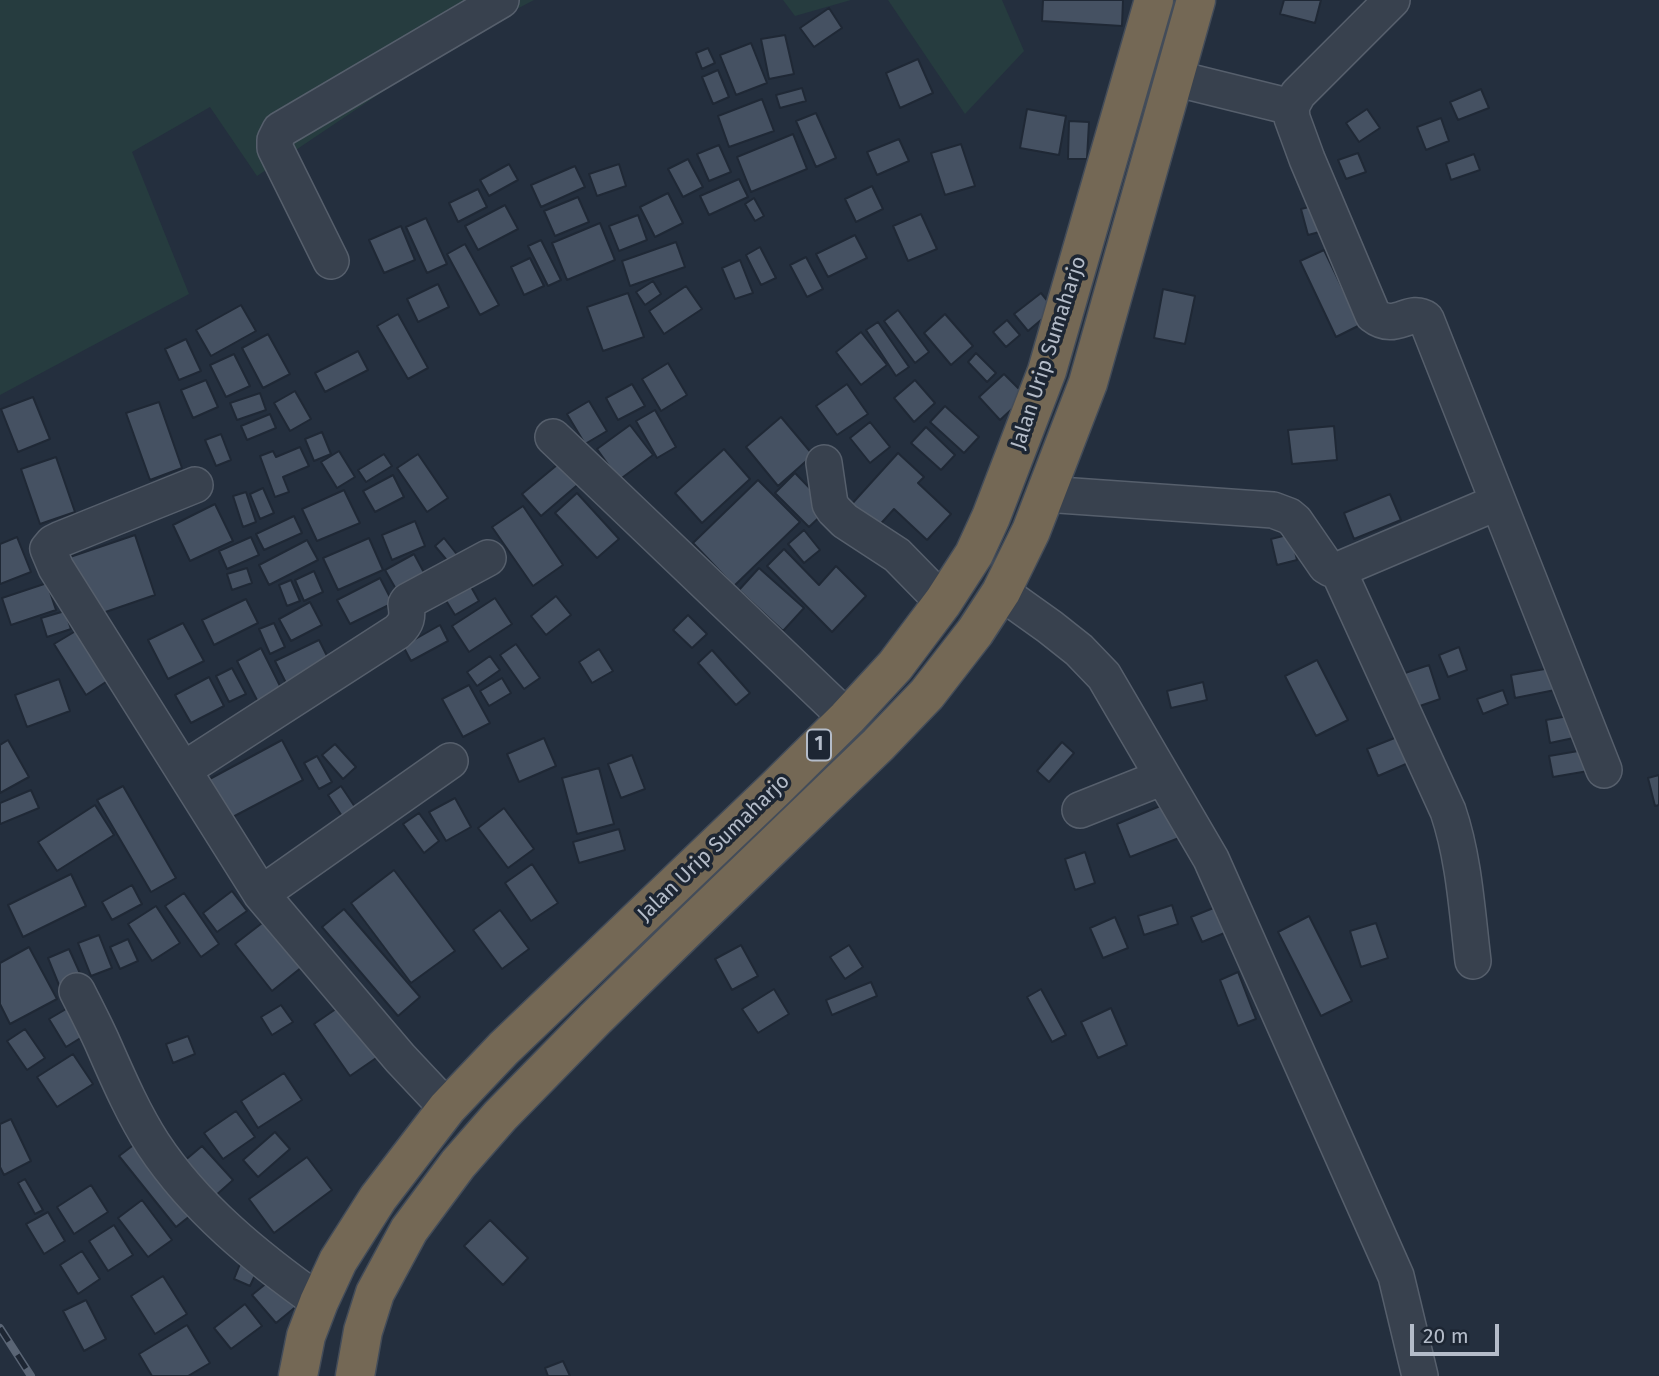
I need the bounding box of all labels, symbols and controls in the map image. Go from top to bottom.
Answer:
street label: Jalan Urip Sumaharjo [1006,253,1092,453]
road number: 1 [807,730,831,760]
street label: Jalan Urip Sumaharjo [633,769,795,927]
scale bar [1414,1310,1503,1354]
text: 20 m [1423,1323,1469,1349]

